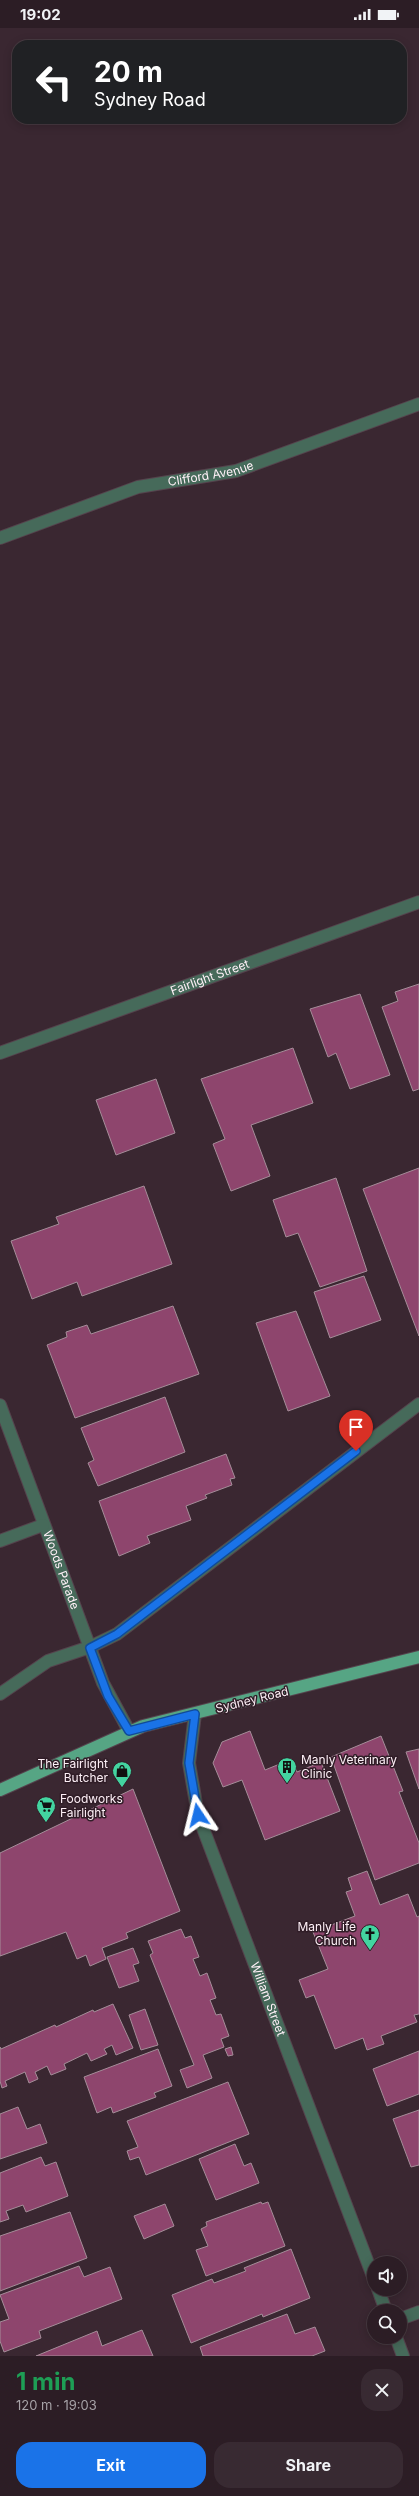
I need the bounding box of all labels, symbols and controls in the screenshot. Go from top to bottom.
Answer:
text: 19:02 [20,5,61,24]
text: 20 m [94,55,163,89]
icon: left [28,56,80,108]
text: Sydney Road [94,89,206,110]
street label: Clifford Avenue [167,457,255,489]
street label: Fairlight Street [168,956,251,998]
pin [339,1410,373,1451]
icon: arrive [345,1416,367,1438]
street label: Woods Parade [40,1528,83,1611]
street label: Sydney Road [214,1683,290,1716]
place label: Manly Veterinary Clinic [301,1752,397,1781]
place label: The Fairlight Butcher [37,1756,108,1785]
building icon: Manly Veterinary Clinic [276,1756,298,1784]
shop icon: The Fairlight Butcher [111,1760,133,1788]
place label: Foodworks Fairlight [60,1791,123,1820]
position arrow [177,1794,219,1836]
supermarket icon: Foodworks Fairlight [35,1795,57,1823]
place label: Manly Life Church [297,1919,356,1948]
church icon: Manly Life Church [359,1923,381,1951]
street label: William Street [247,1960,289,2038]
map controls [367,2256,407,2344]
button: sound [367,2256,407,2296]
button: search [367,2304,407,2344]
text: 1 min [16,2367,75,2396]
button: close [361,2369,403,2411]
text: 120 m · 19:03 [16,2397,97,2413]
button: Exit [16,2442,206,2488]
button: Share [214,2442,403,2488]

